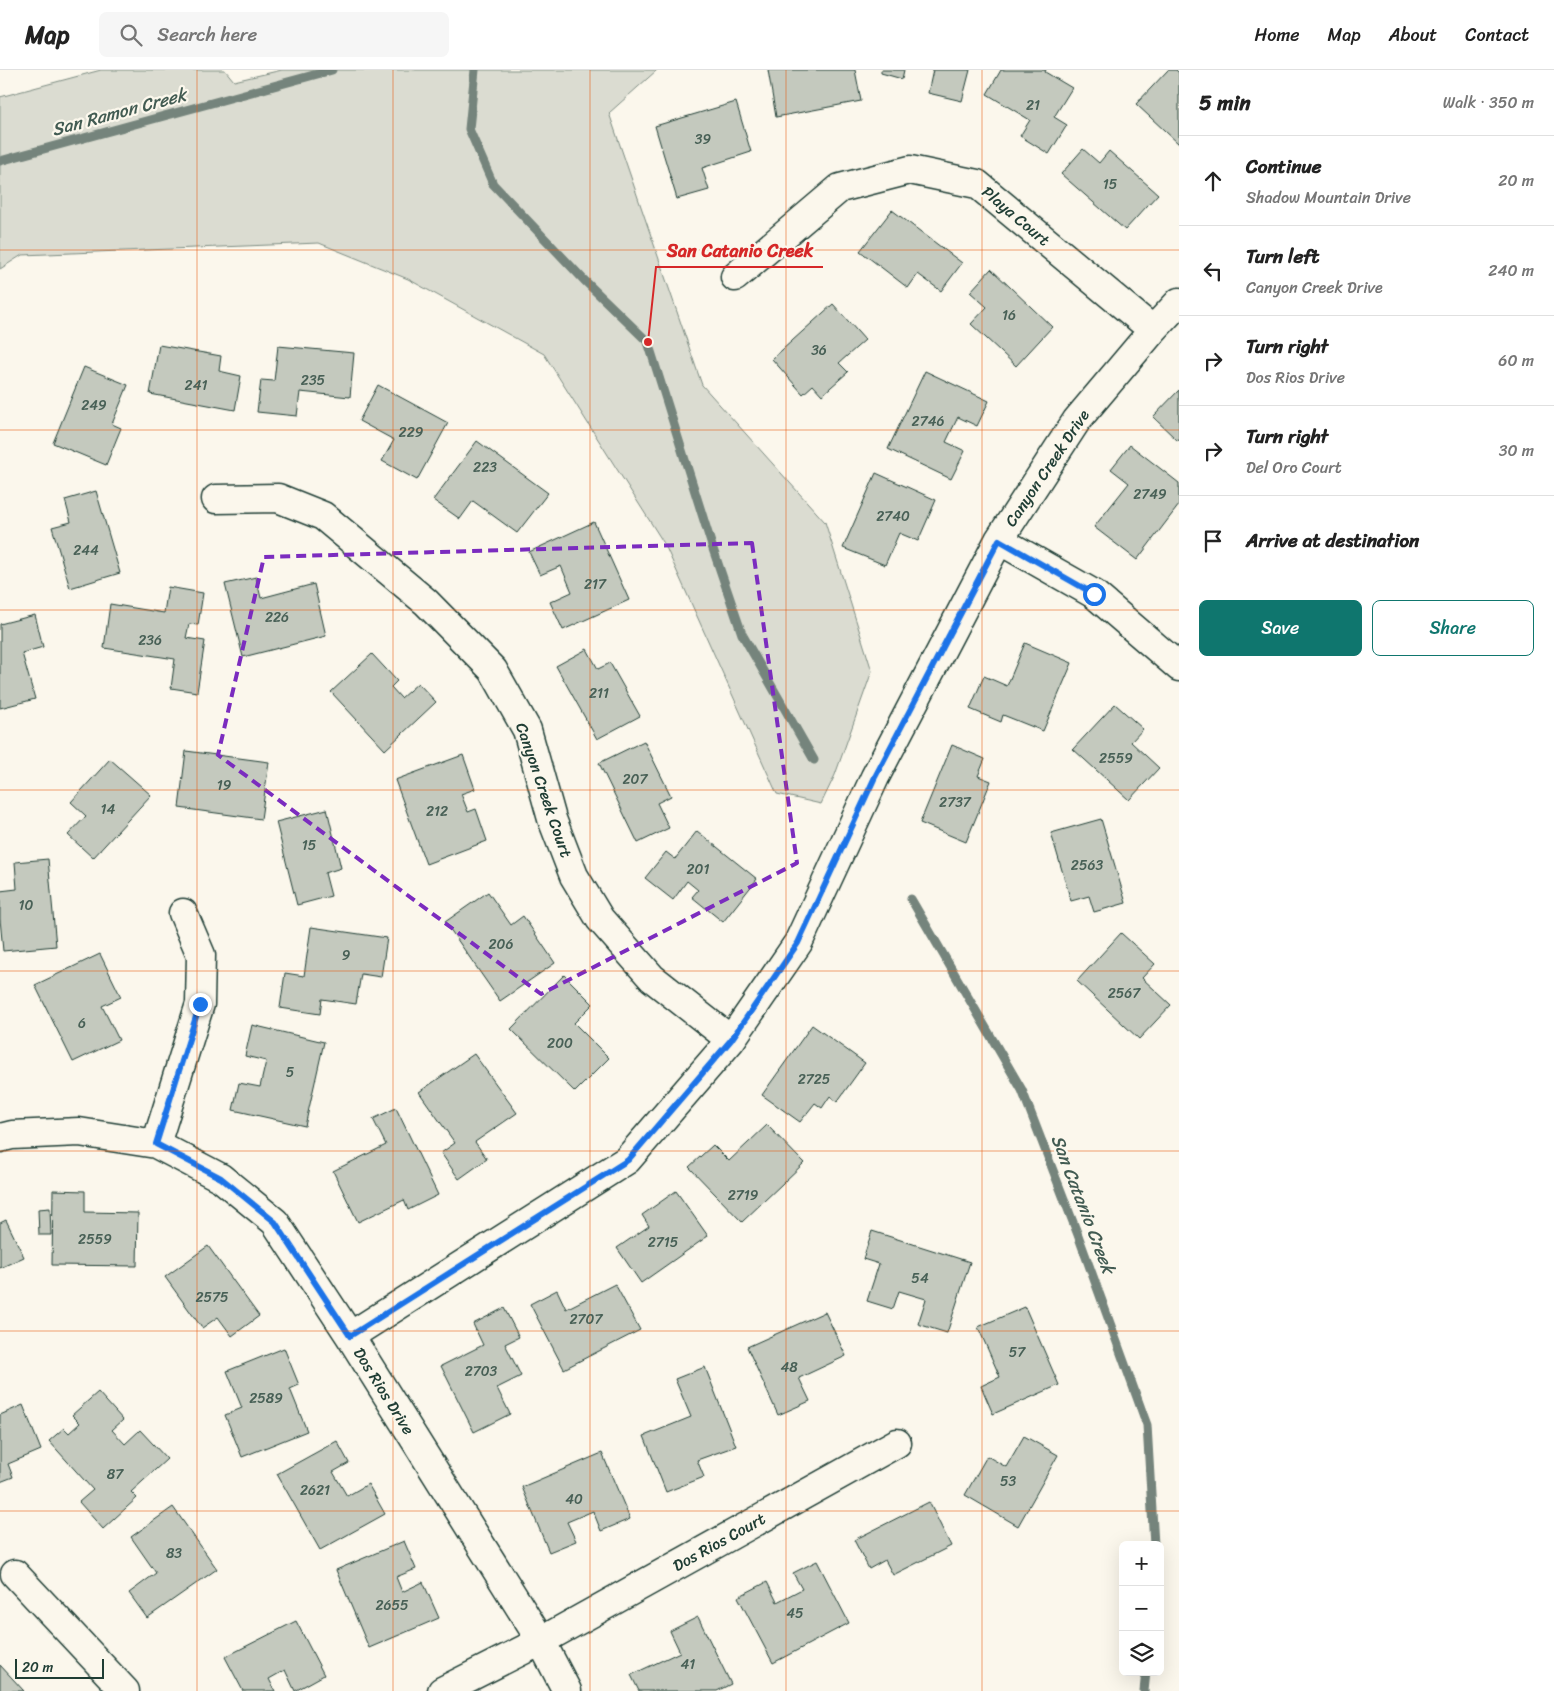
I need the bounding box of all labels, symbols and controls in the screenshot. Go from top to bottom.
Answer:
search box [99,12,449,57]
text: Map [25,14,69,56]
text: Search here [157,18,257,51]
text: Home [1255,19,1300,51]
text: Map [1328,19,1361,51]
text: About [1389,19,1437,51]
text: Contact [1465,19,1529,51]
icon: search [117,21,145,49]
water label: San Ramon Creek [48,78,192,145]
text: 5 min [1199,84,1251,122]
text: Walk · 350 m [1443,88,1534,117]
house number: 21 [1026,93,1040,118]
house number: 39 [695,127,712,152]
text: Continue [1246,150,1322,183]
text: 20 m [1498,166,1534,195]
icon: ahead [1199,167,1227,195]
house number: 15 [1103,172,1118,197]
street label: Playa Court [975,178,1057,254]
text: Shadow Mountain Drive [1246,183,1411,212]
callout: San Catanio Creek [656,234,823,267]
text: San Catanio Creek [666,235,814,267]
text: Turn left [1246,240,1319,273]
text: 240 m [1488,256,1534,285]
icon: left [1199,257,1227,285]
text: Canyon Creek Drive [1246,273,1383,302]
house number: 16 [1002,303,1016,328]
text: Turn right [1246,330,1328,363]
house number: 36 [811,338,827,363]
text: 60 m [1498,346,1534,375]
icon: right [1199,347,1227,375]
text: Dos Rios Drive [1246,363,1345,392]
house number: 235 [301,368,326,393]
house number: 241 [185,373,207,398]
house number: 249 [81,393,107,418]
street label: Canyon Creek Drive [997,403,1097,533]
house number: 2746 [912,409,944,434]
house number: 229 [399,420,424,445]
text: Turn right [1246,420,1328,453]
text: 30 m [1499,436,1534,465]
icon: right [1199,437,1227,465]
text: Del Oro Court [1246,453,1342,482]
house number: 223 [473,455,497,480]
house number: 2749 [1133,482,1167,507]
house number: 2740 [876,504,910,529]
text: Arrive at destination [1246,524,1419,557]
icon: arrive [1199,527,1227,555]
house number: 244 [73,538,99,563]
house number: 217 [584,572,607,597]
route start [1083,583,1106,606]
button: Save [1199,600,1362,656]
button: Share [1372,600,1534,656]
house number: 226 [265,605,289,630]
house number: 236 [138,628,162,653]
house number: 211 [589,681,609,706]
street label: Canyon Creek Court [507,718,581,862]
house number: 2559 [1099,746,1133,771]
house number: 207 [623,767,648,792]
house number: 19 [217,773,232,798]
house number: 2737 [939,790,972,815]
house number: 14 [101,797,116,822]
house number: 212 [426,799,448,824]
house number: 15 [302,833,317,858]
house number: 2563 [1071,853,1103,878]
house number: 201 [687,857,709,882]
house number: 10 [19,893,34,918]
house number: 206 [489,932,513,957]
house number: 9 [342,943,351,968]
house number: 2567 [1108,981,1141,1006]
route end [189,993,212,1016]
house number: 6 [78,1011,86,1036]
house number: 200 [547,1031,573,1056]
house number: 5 [286,1060,295,1085]
house number: 2725 [798,1067,831,1092]
water label: San Catanio Creek [1042,1130,1125,1280]
house number: 2719 [728,1183,759,1208]
house number: 2559 [78,1227,112,1252]
house number: 2715 [648,1230,679,1255]
house number: 54 [911,1266,929,1291]
house number: 2575 [195,1285,229,1310]
house number: 2707 [570,1307,603,1332]
house number: 57 [1009,1340,1026,1365]
street label: Dos Rios Drive [345,1341,423,1441]
house number: 48 [780,1355,798,1380]
house number: 2703 [465,1359,498,1384]
house number: 2589 [249,1386,283,1411]
house number: 87 [107,1462,124,1487]
house number: 53 [1000,1469,1016,1494]
house number: 2621 [300,1478,330,1503]
house number: 40 [565,1487,583,1512]
street label: Dos Rios Court [667,1504,771,1580]
house number: 83 [166,1541,182,1566]
map controls [1119,1541,1164,1676]
button: + [1119,1541,1164,1586]
button: − [1119,1586,1164,1631]
house number: 2655 [375,1593,409,1618]
house number: 45 [786,1601,804,1626]
button: layers [1119,1631,1164,1676]
house number: 41 [681,1652,695,1677]
text: 20 m [22,1655,53,1680]
scale bar [15,1656,104,1679]

